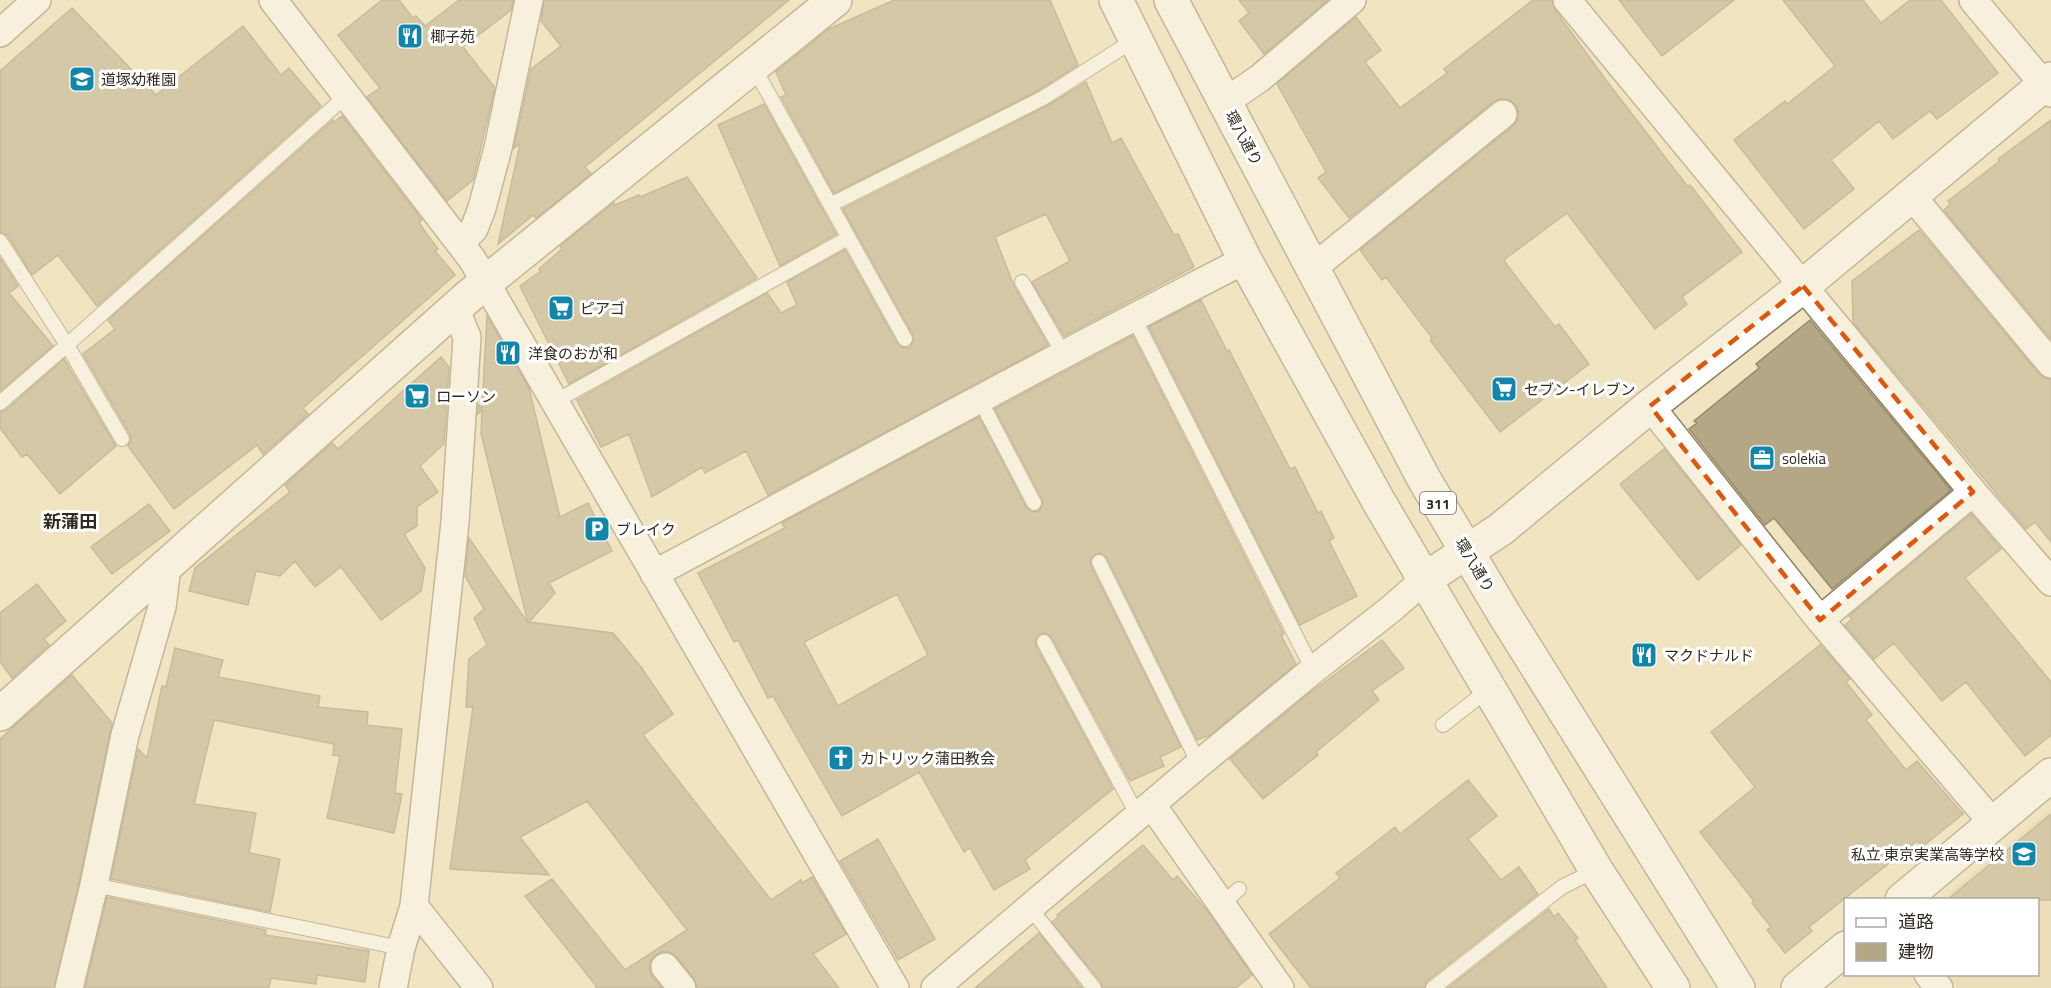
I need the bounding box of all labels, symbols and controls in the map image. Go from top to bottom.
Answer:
restaurant icon: 椰子苑 [395,21,425,51]
place label: 椰子苑 [430,25,475,48]
school or university icon: 道塚幼稚園 [67,64,97,94]
place label: 道塚幼稚園 [101,68,176,91]
street label: 環八通り [1220,106,1268,170]
supermarket icon: ピアゴ [546,293,576,323]
place label: ピアゴ [580,297,625,320]
restaurant icon: 洋食のおが和 [493,338,523,368]
place label: 洋食のおが和 [528,342,618,365]
supermarket icon: セブン-イレブン [1489,374,1519,404]
place label: セブン-イレブン [1524,378,1636,401]
supermarket icon: ローソン [402,381,432,411]
place label: ローソン [436,385,496,408]
office icon: solekia [1747,443,1777,473]
place label: solekia [1782,447,1826,470]
road number: 311 [1420,492,1456,514]
district label: 新蒲田 [43,508,97,535]
parking icon: ブレイク [582,514,612,544]
place label: ブレイク [616,518,676,541]
street label: 環八通り [1450,533,1500,597]
restaurant icon: マクドナルド [1629,640,1659,670]
place label: マクドナルド [1664,644,1754,667]
church icon: カトリック蒲田教会 [826,743,856,773]
place label: カトリック蒲田教会 [860,747,995,770]
school or university icon: 私立 東京実業高等学校 [2009,839,2039,869]
place label: 私立 東京実業高等学校 [1851,843,2004,866]
legend [1844,898,2039,976]
text: 道路 [1898,908,1934,935]
text: 建物 [1898,938,1934,965]

